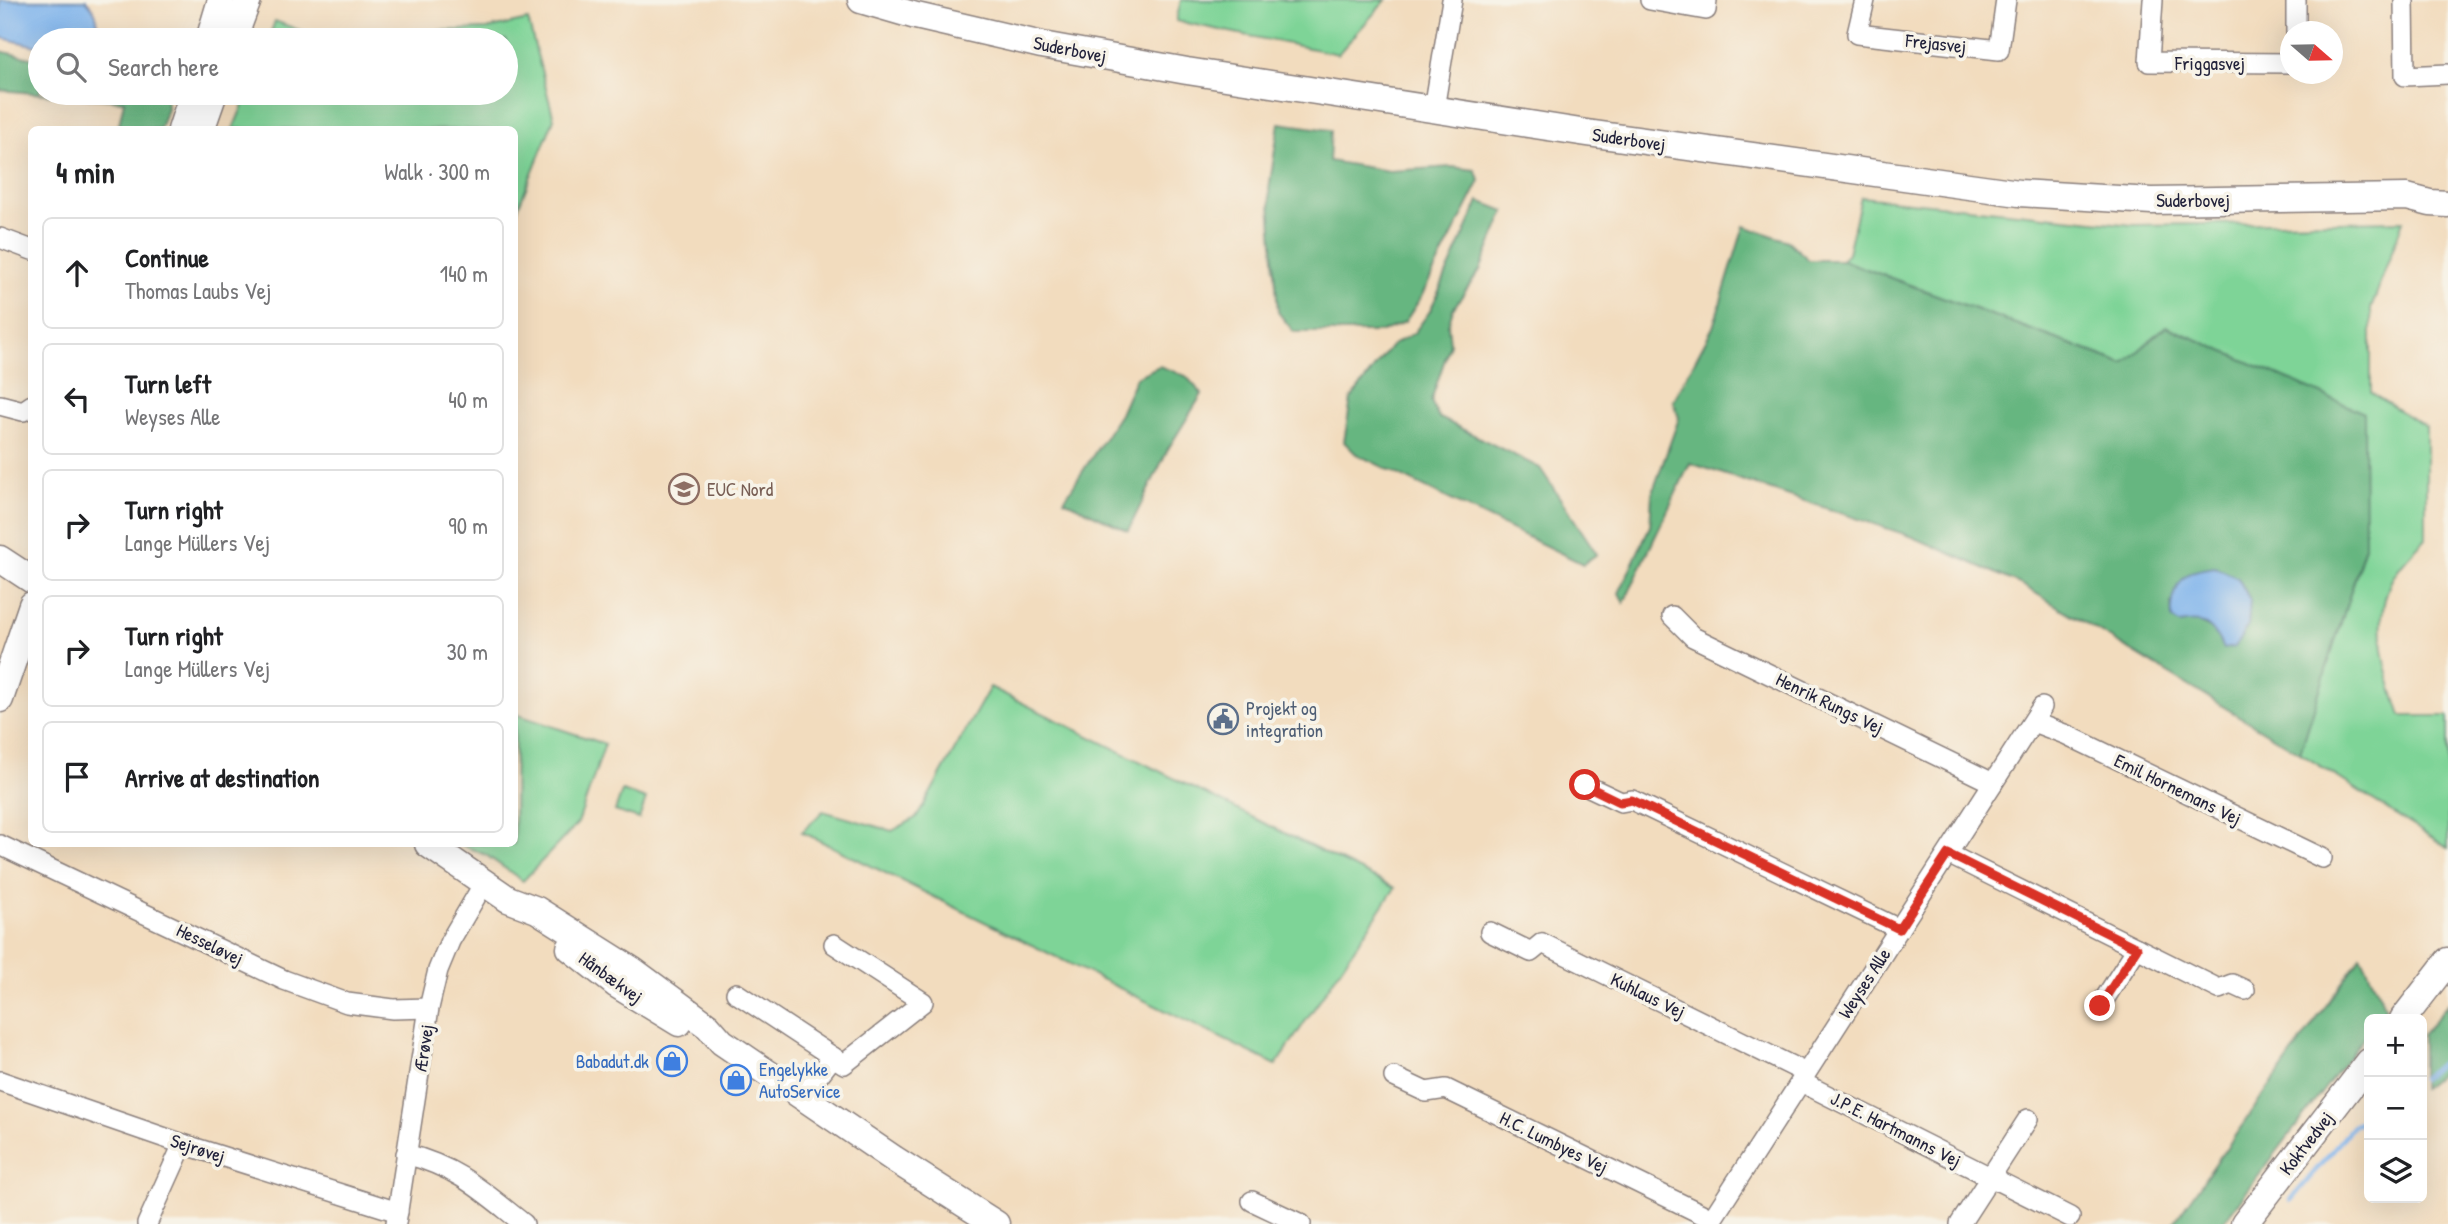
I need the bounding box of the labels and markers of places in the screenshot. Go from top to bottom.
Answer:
school or university icon: EUC Nord [667,472,701,506]
place label: EUC Nord [707,476,774,502]
place label: Projekt og integration [1246,695,1323,743]
public building icon: Projekt og integration [1206,702,1240,736]
shop icon: Babadut.dk [655,1044,689,1078]
place label: Babadut.dk [576,1048,649,1074]
place label: Engelykke AutoService [759,1056,841,1104]
shop icon: Engelykke AutoService [719,1063,753,1097]

